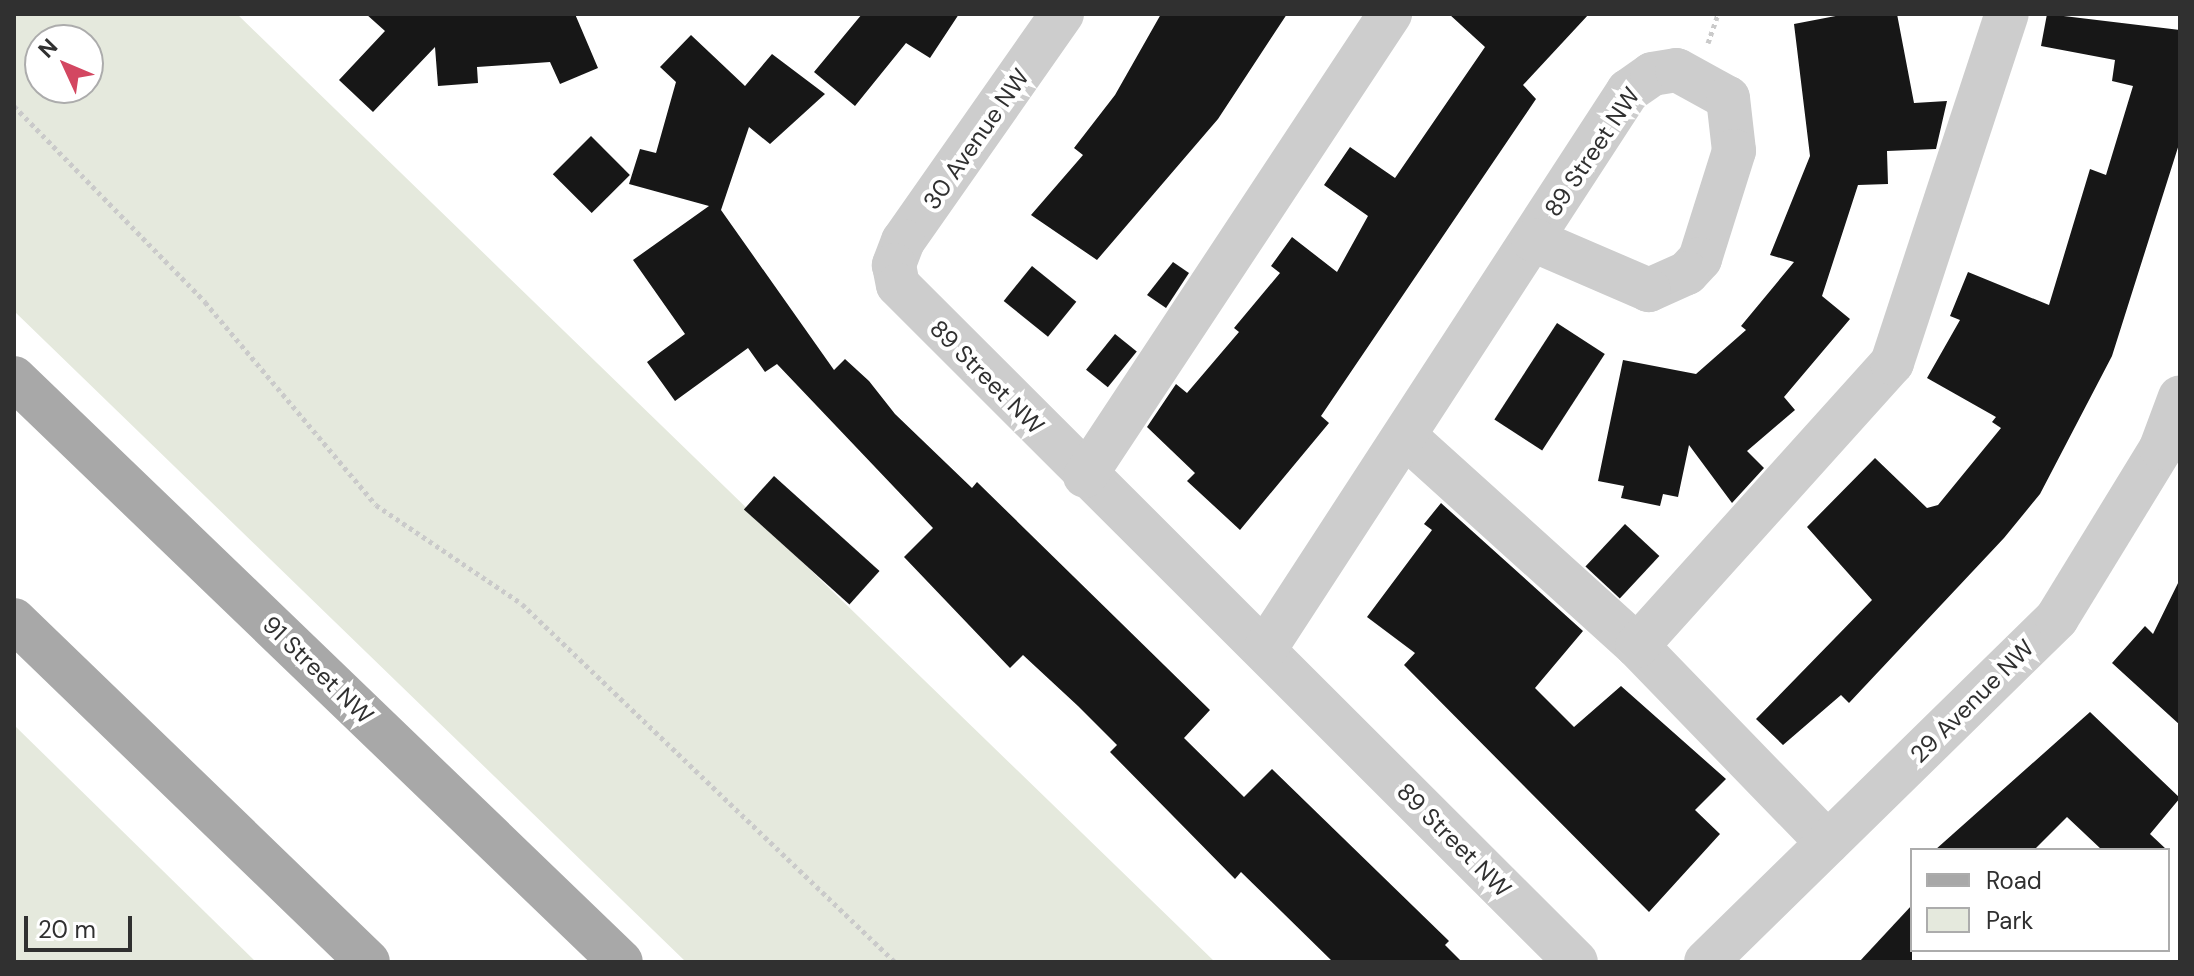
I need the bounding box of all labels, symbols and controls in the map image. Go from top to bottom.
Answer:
north arrow [24,24,104,104]
text: N [32,33,64,64]
street label: 30 Avenue NW [917,63,1035,215]
street label: 89 Street NW [1538,82,1646,222]
street label: 89 Street NW [924,314,1050,440]
street label: 91 Street NW [257,610,379,730]
street label: 29 Avenue NW [1904,633,2040,769]
street label: 89 Street NW [1391,777,1517,903]
legend [1910,848,2170,952]
text: Road [1986,865,2042,896]
scale bar [28,900,136,950]
text: Park [1986,905,2033,936]
text: 20 m [38,914,96,945]

